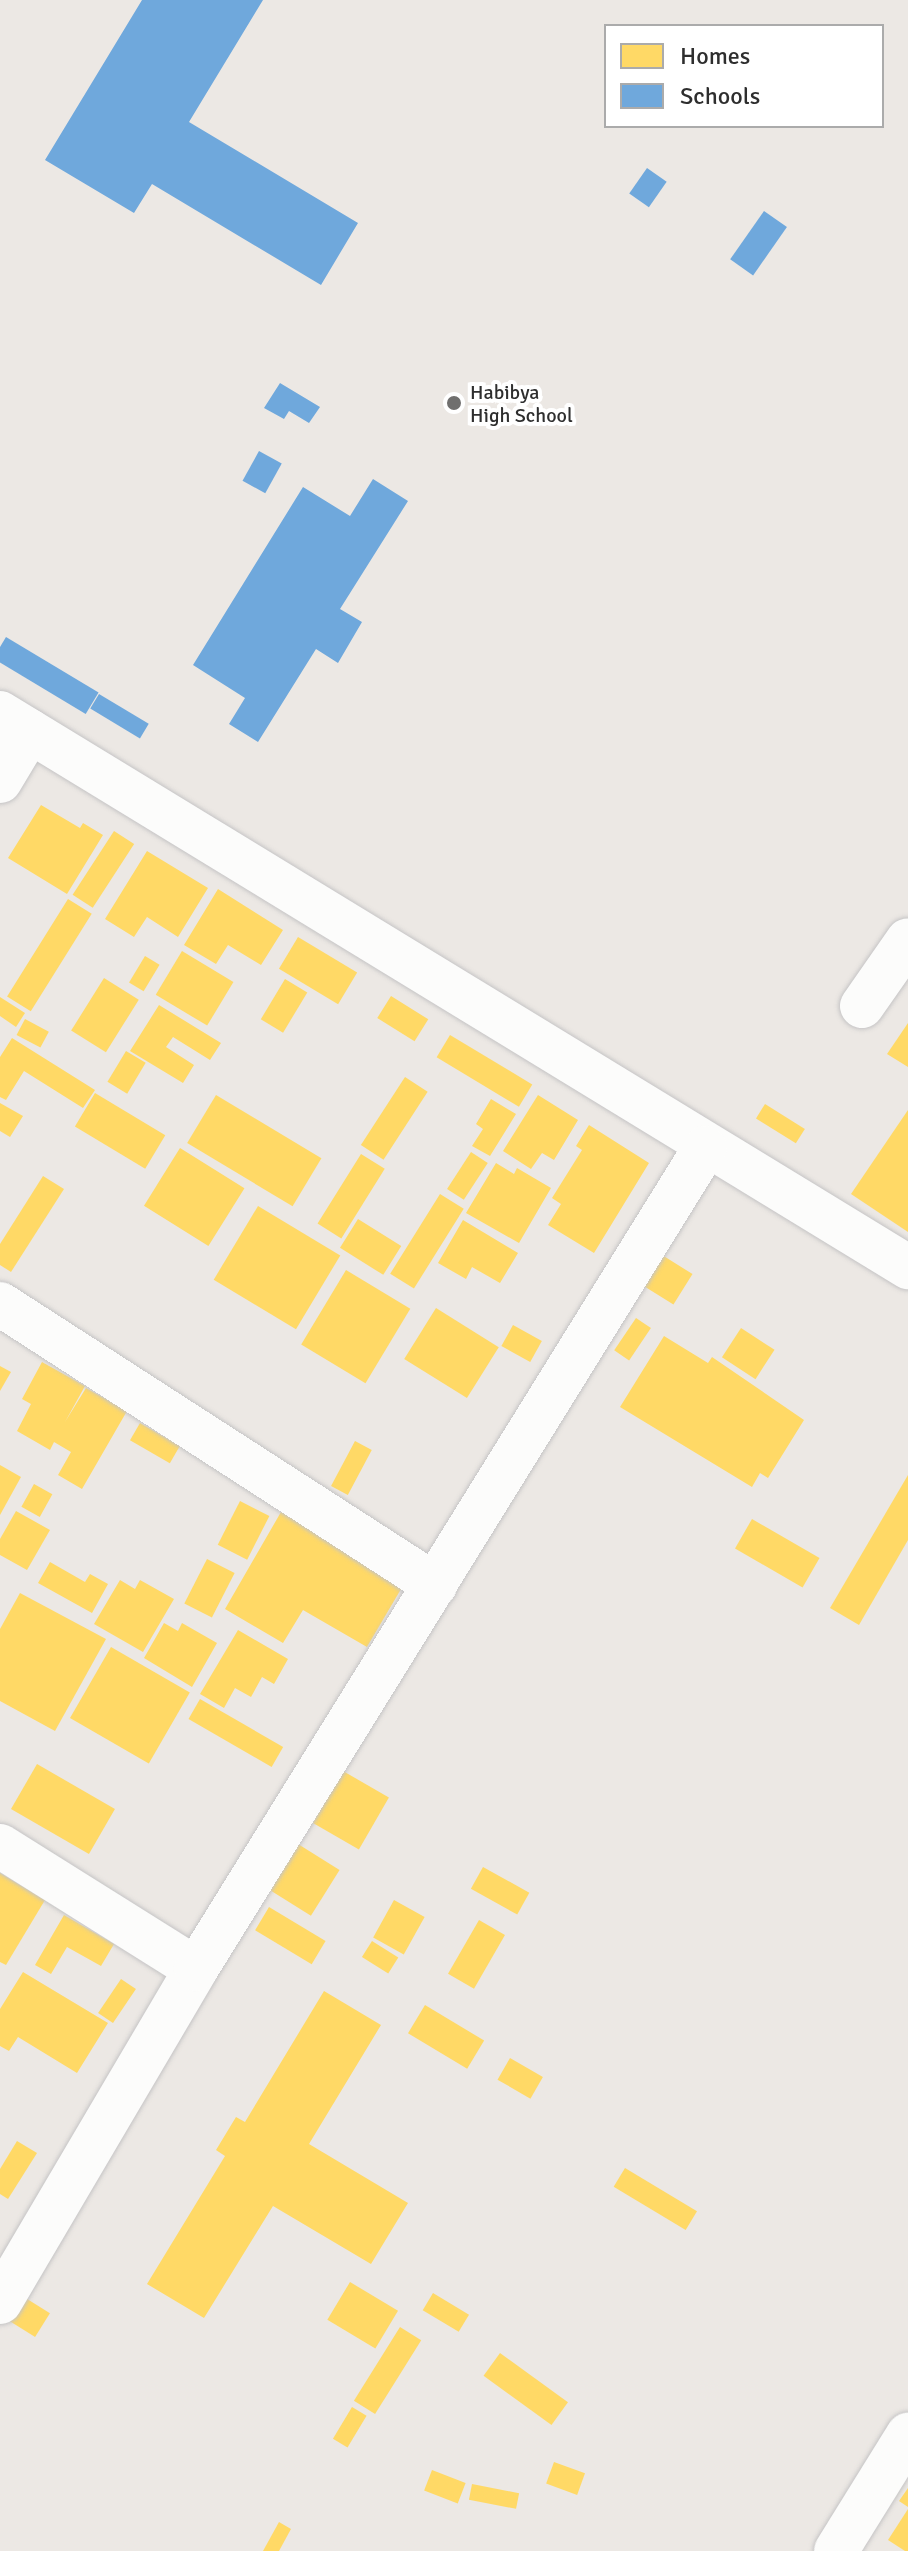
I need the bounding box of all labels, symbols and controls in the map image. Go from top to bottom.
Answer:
legend [604,24,884,128]
text: Homes [680,41,750,71]
text: Schools [680,81,760,111]
place label: Habibya High School [470,380,573,427]
marker: Habibya High School [445,394,463,412]

